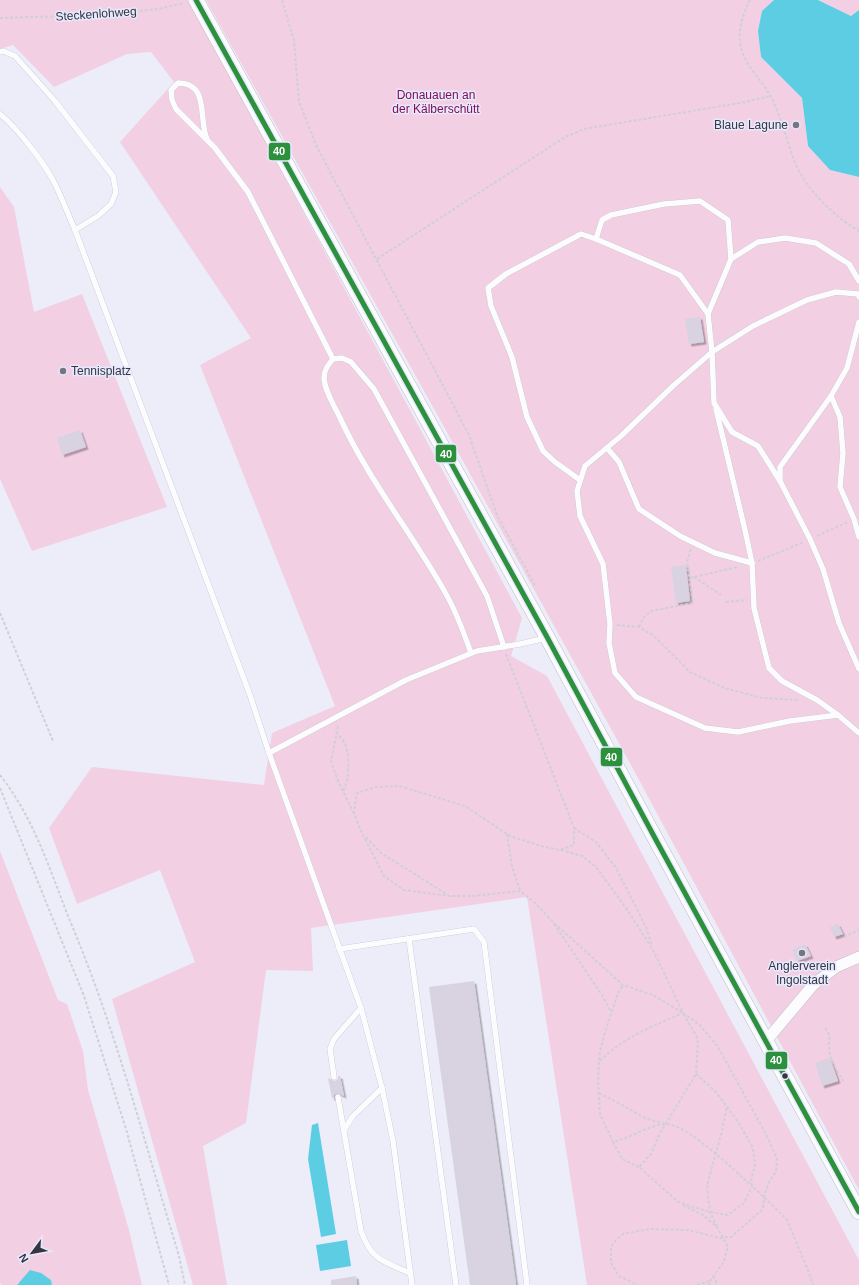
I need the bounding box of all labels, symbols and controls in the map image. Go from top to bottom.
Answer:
street label: Steckenlohweg [55,4,137,24]
park label: Donauauen an der Kälberschütt [392,88,480,116]
place label: Blaue Lagune [714,118,788,132]
marker: Blaue Lagune [791,120,801,130]
line badge: 40 [268,142,291,161]
text: 40 [273,145,285,157]
place label: Tennisplatz [71,364,131,378]
marker: Tennisplatz [58,366,68,376]
line badge: 40 [435,444,457,463]
text: 40 [440,448,452,460]
line badge: 40 [600,747,623,767]
text: 40 [605,751,617,763]
marker: Anglerverein Ingolstadt [797,948,807,958]
place label: Anglerverein Ingolstadt [768,959,836,987]
line badge: 40 [765,1051,788,1070]
text: 40 [770,1054,782,1066]
unlabelled marker [780,1071,790,1081]
north arrow [12,1233,52,1273]
text: N [16,1252,31,1265]

